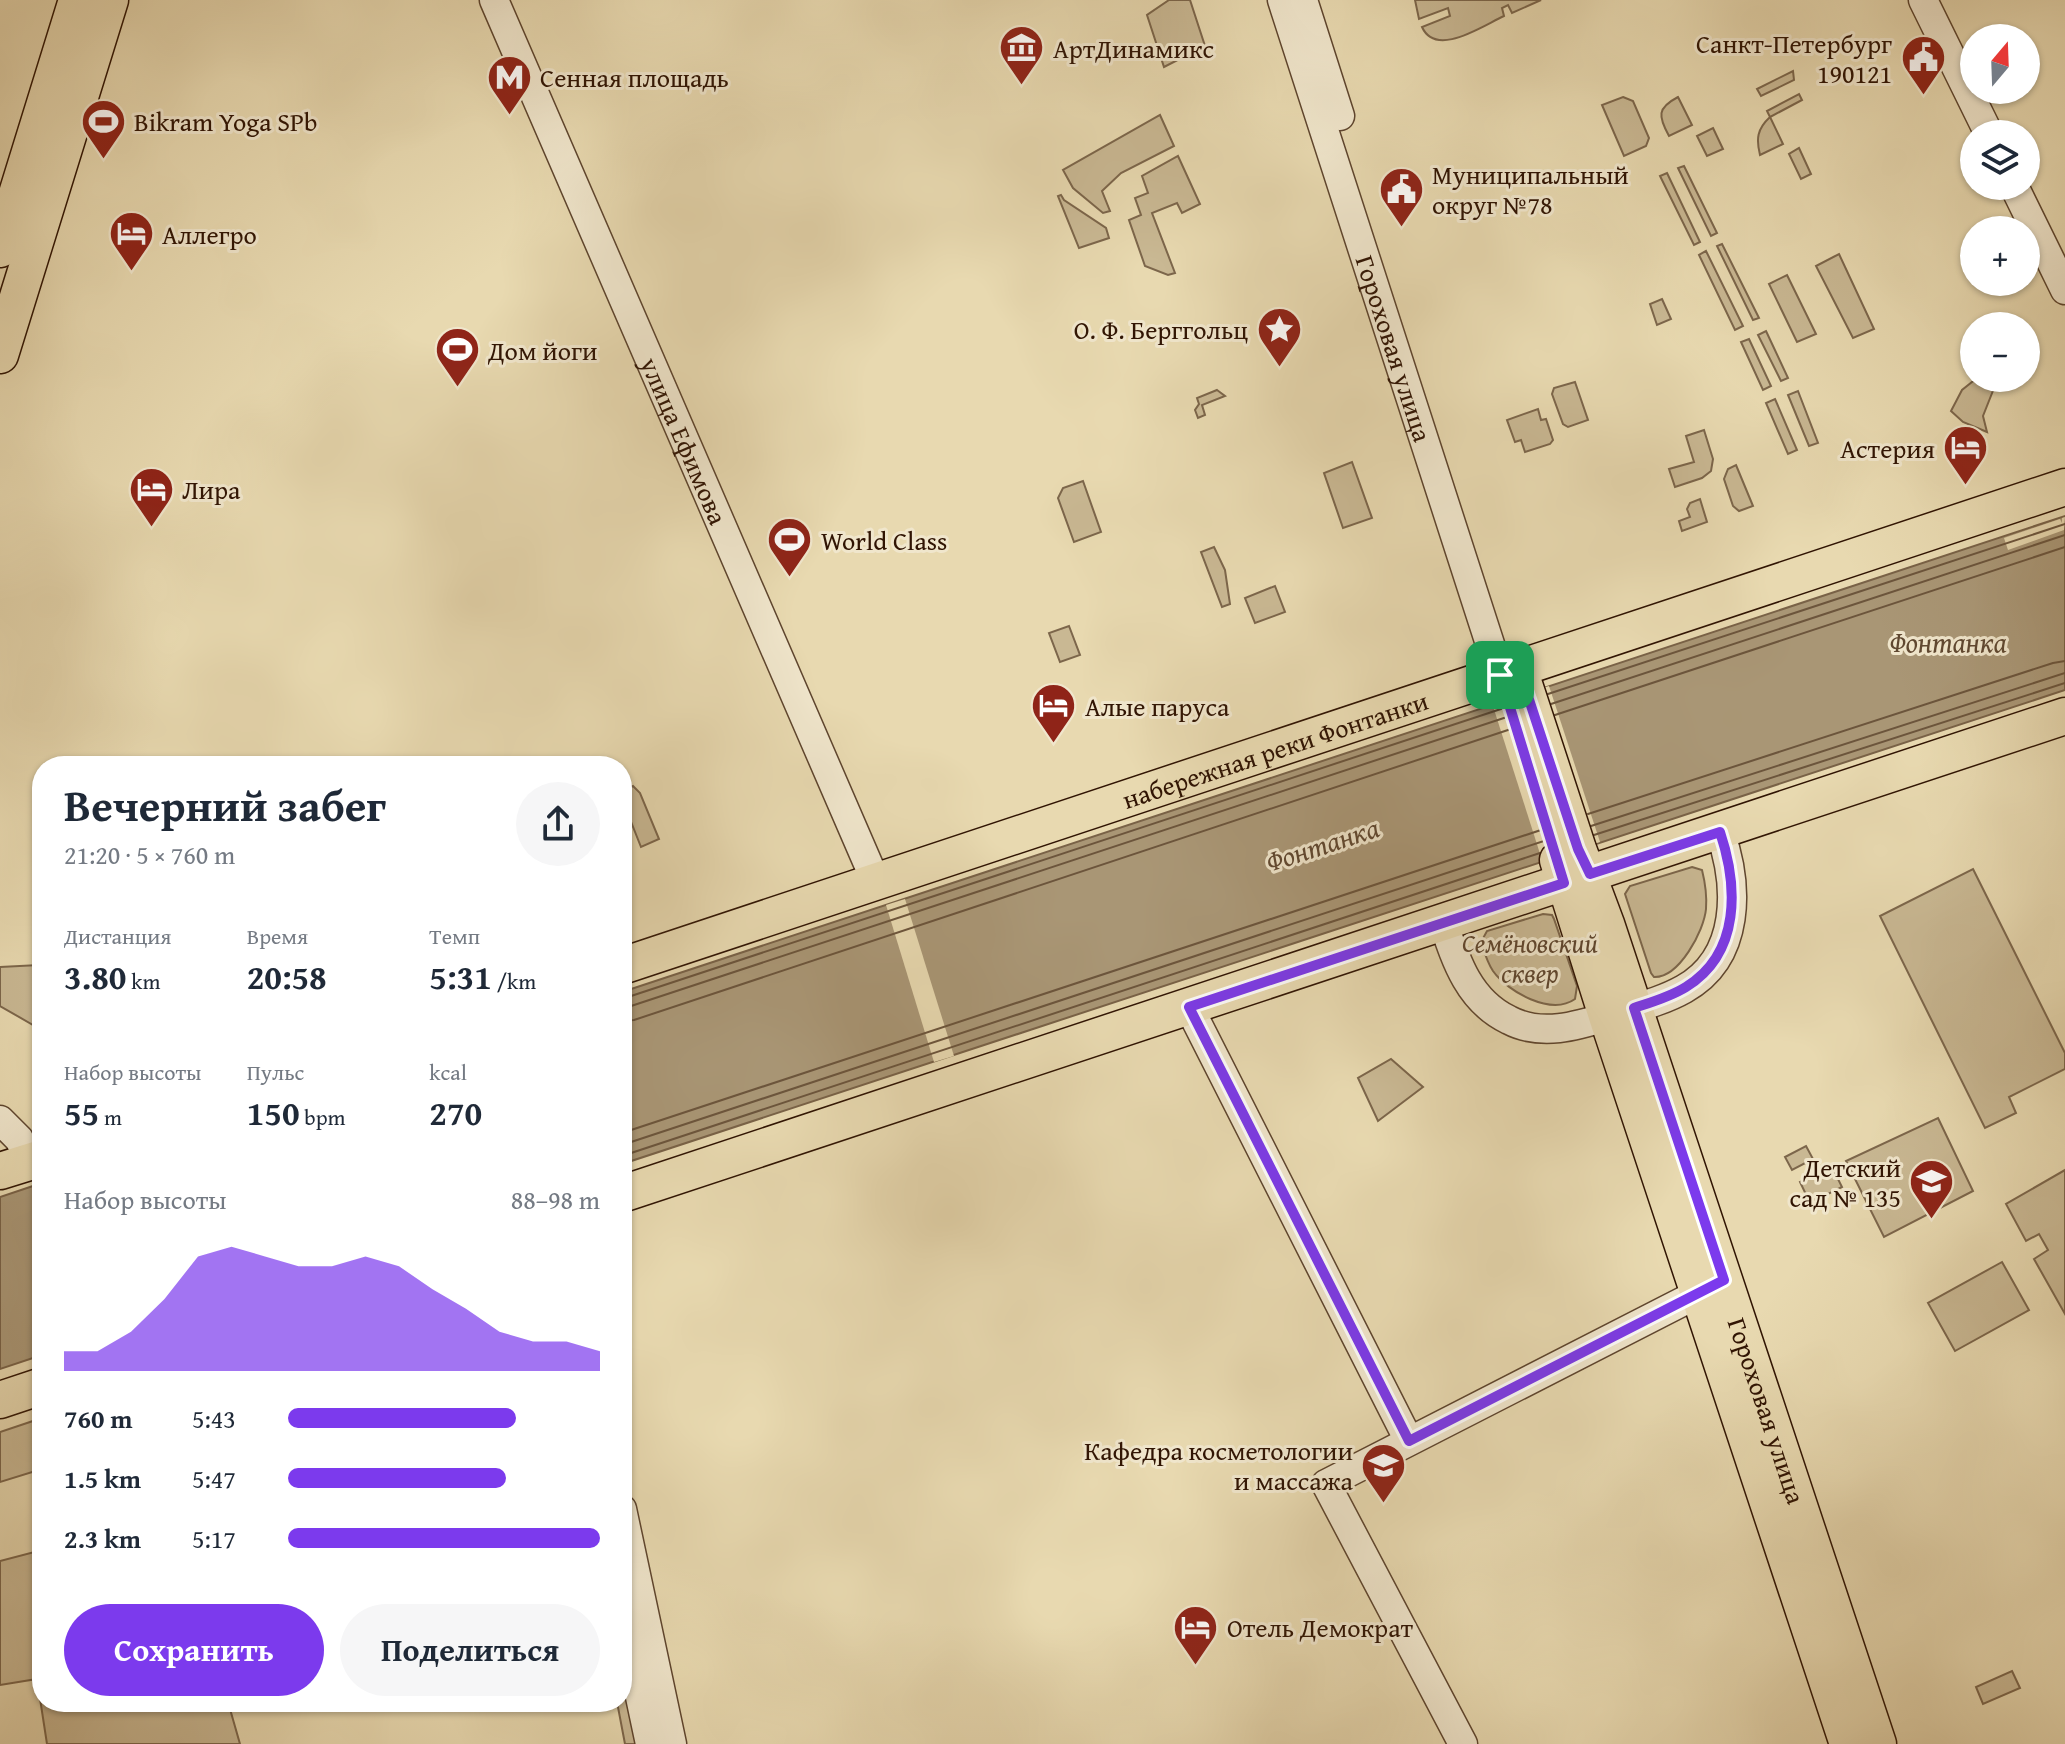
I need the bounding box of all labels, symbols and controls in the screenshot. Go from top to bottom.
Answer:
museum icon: АртДинамикс [998,24,1046,87]
place label: Санкт-Петербург 190121 [1696,24,1892,93]
north arrow [1960,24,2040,104]
map controls [1960,24,2040,392]
place label: АртДинамикс [1053,29,1214,68]
public building icon: Санкт-Петербург 190121 [1899,34,1947,97]
metro station icon: Сенная площадь [485,53,533,116]
place label: Сенная площадь [540,58,729,97]
sports icon: Bikram Yoga SPb [79,97,127,160]
place label: Bikram Yoga SPb [134,102,317,141]
button: layers [1960,120,2040,200]
place label: Муниципальный округ №78 [1432,155,1629,224]
public building icon: Муниципальный округ №78 [1377,165,1425,228]
hotel icon: Аллегро [107,210,155,273]
place label: Аллегро [162,215,257,254]
button: + [1960,216,2040,296]
street label: Гороховая улица [1346,250,1443,447]
place icon: О. Ф. Берггольц [1255,305,1303,368]
place label: О. Ф. Берггольц [1074,310,1248,349]
button: − [1960,312,2040,392]
sports icon: Дом йоги [433,326,481,389]
place label: Дом йоги [487,331,597,370]
street label: улица Ефимова [631,350,738,531]
hotel icon: Астерия [1942,424,1990,487]
place label: Астерия [1840,429,1935,468]
hotel icon: Лира [127,465,175,528]
place label: Лира [182,470,241,509]
sports icon: World Class [766,516,814,579]
place label: World Class [821,521,947,560]
water label: Фонтанка [1889,621,2007,662]
pin [1466,641,1534,709]
icon: arrive [1478,653,1522,697]
street label: набережная реки Фонтанки [1117,680,1433,818]
hotel icon: Алые паруса [1030,682,1078,745]
place label: Алые паруса [1085,687,1230,726]
text: Вечерний забег [64,773,386,837]
button: share [516,782,600,866]
water label: Фонтанка [1260,806,1384,882]
text: 21:20 · 5 × 760 m [64,835,235,874]
text: Дистанция [64,920,172,952]
text: Время [247,920,308,952]
text: Темп [429,920,480,952]
park label: Семёновский сквер [1462,923,1598,992]
text: 3.80 [64,952,126,1001]
text: 20:58 [247,952,327,1001]
text: 5:31 [429,952,492,1001]
text: km [126,965,160,997]
text: /km [492,965,536,997]
text: Набор высоты [64,1056,201,1088]
text: Пульс [247,1056,304,1088]
text: kcal [429,1056,467,1088]
text: 55 [64,1088,99,1137]
text: 150 [247,1088,300,1137]
text: 270 [429,1088,482,1137]
text: m [99,1101,122,1133]
text: bpm [300,1101,346,1133]
place label: Детский сад № 135 [1789,1148,1901,1217]
school or university icon: Детский сад № 135 [1908,1158,1956,1221]
text: Набор высоты [64,1180,226,1219]
text: 88–98 m [511,1180,600,1219]
street label: Гороховая улица [1718,1312,1817,1509]
text: 760 m [64,1399,132,1438]
text: 5:43 [192,1399,236,1438]
place label: Кафедра косметологии и массажа [1084,1431,1354,1500]
school or university icon: Кафедра косметологии и массажа [1360,1441,1408,1504]
text: 1.5 km [64,1459,141,1498]
text: 5:47 [192,1459,236,1498]
text: 2.3 km [64,1519,141,1558]
text: 5:17 [192,1519,236,1558]
hotel icon: Отель Демократ [1172,1603,1220,1666]
button: Сохранить [64,1604,324,1696]
button: Поделиться [340,1604,600,1696]
place label: Отель Демократ [1227,1608,1414,1647]

